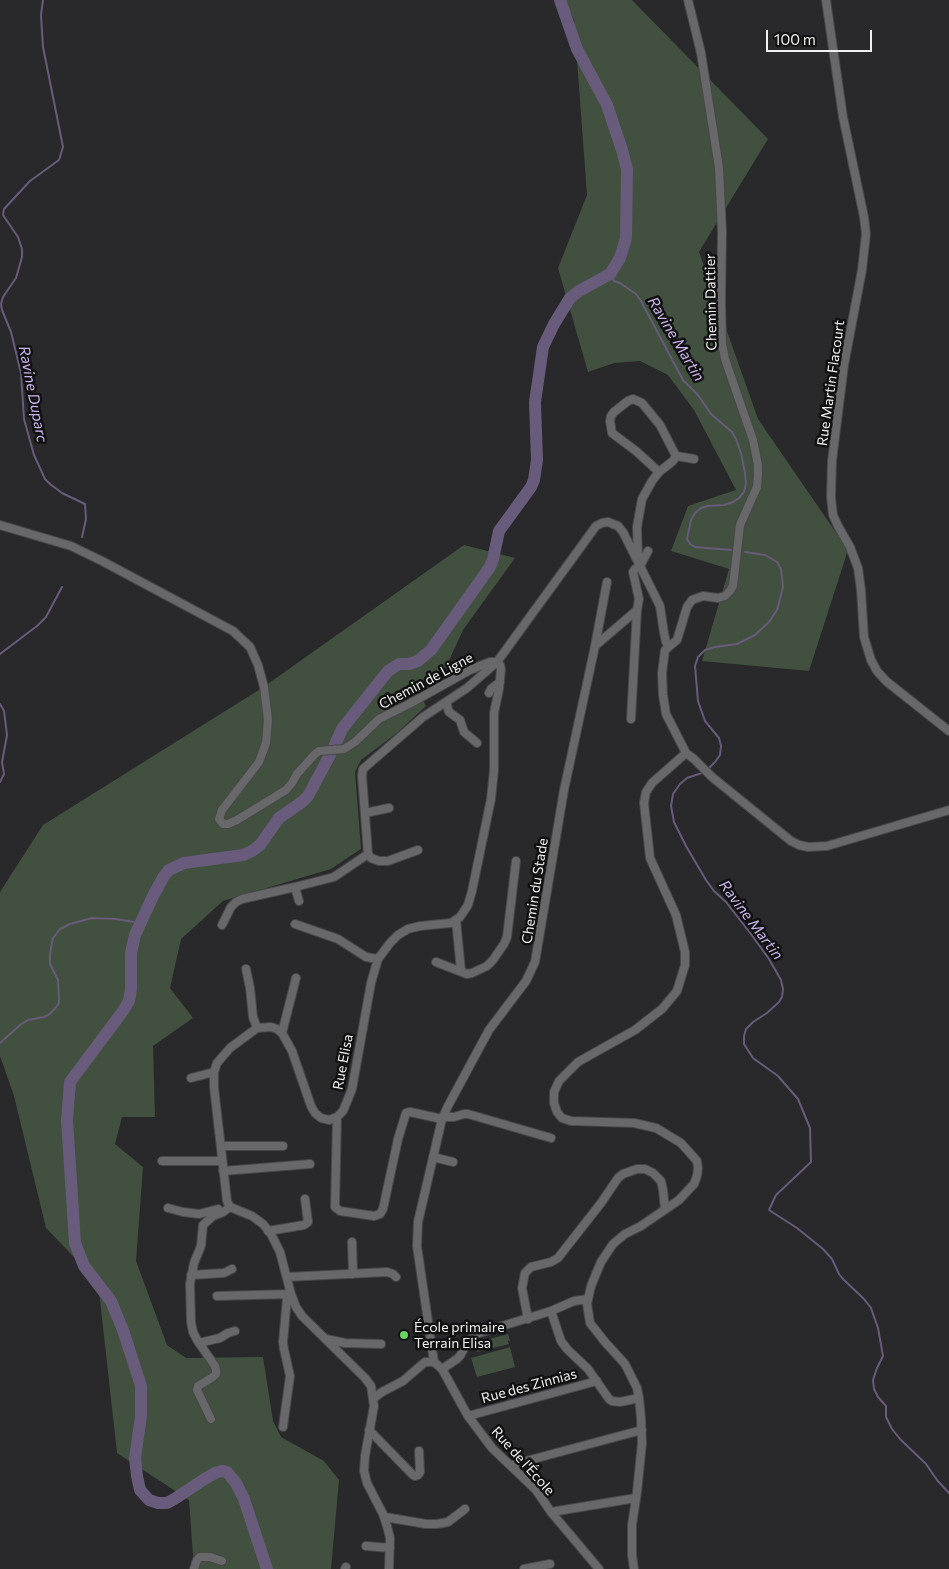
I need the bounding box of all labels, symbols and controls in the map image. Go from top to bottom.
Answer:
scale bar [769,20,875,52]
text: 100 m [774,30,816,48]
street label: Chemin Dattier [702,253,720,351]
water label: Ravine Martin [644,294,708,384]
street label: Rue Martin Flacourt [814,319,848,447]
water label: Ravine Duparc [15,344,51,444]
street label: Chemin de Ligne [376,649,476,713]
street label: Chemin du Stade [518,837,552,945]
water label: Ravine Martin [715,877,787,963]
street label: Rue Elisa [329,1033,357,1091]
place label: École primaire Terrain Elisa [414,1319,505,1351]
marker: École primaire Terrain Elisa [398,1329,410,1341]
street label: Rue des Zinnias [479,1365,579,1407]
street label: Rue de l'École [488,1423,558,1499]

